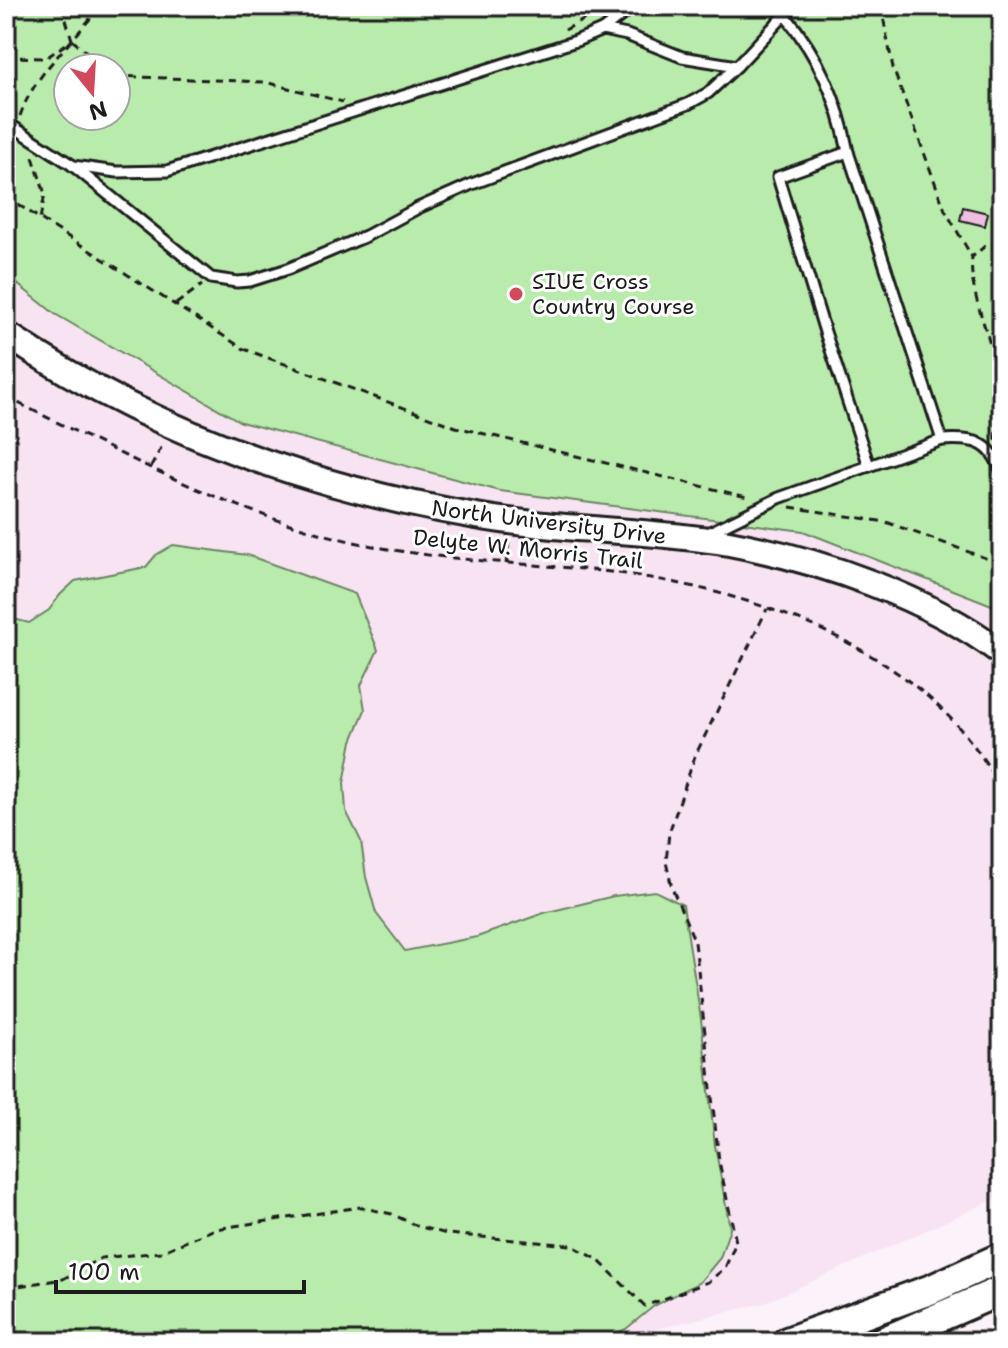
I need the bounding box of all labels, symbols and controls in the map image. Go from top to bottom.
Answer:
north arrow [52,52,132,132]
text: N [85,94,111,127]
place label: SIUE Cross Country Course [532,267,695,321]
marker: SIUE Cross Country Course [507,285,525,303]
street label: North University Drive [430,493,668,551]
street label: Delyte W. Morris Trail [412,523,645,576]
scale bar [56,1244,304,1294]
text: 100 m [68,1256,140,1288]

